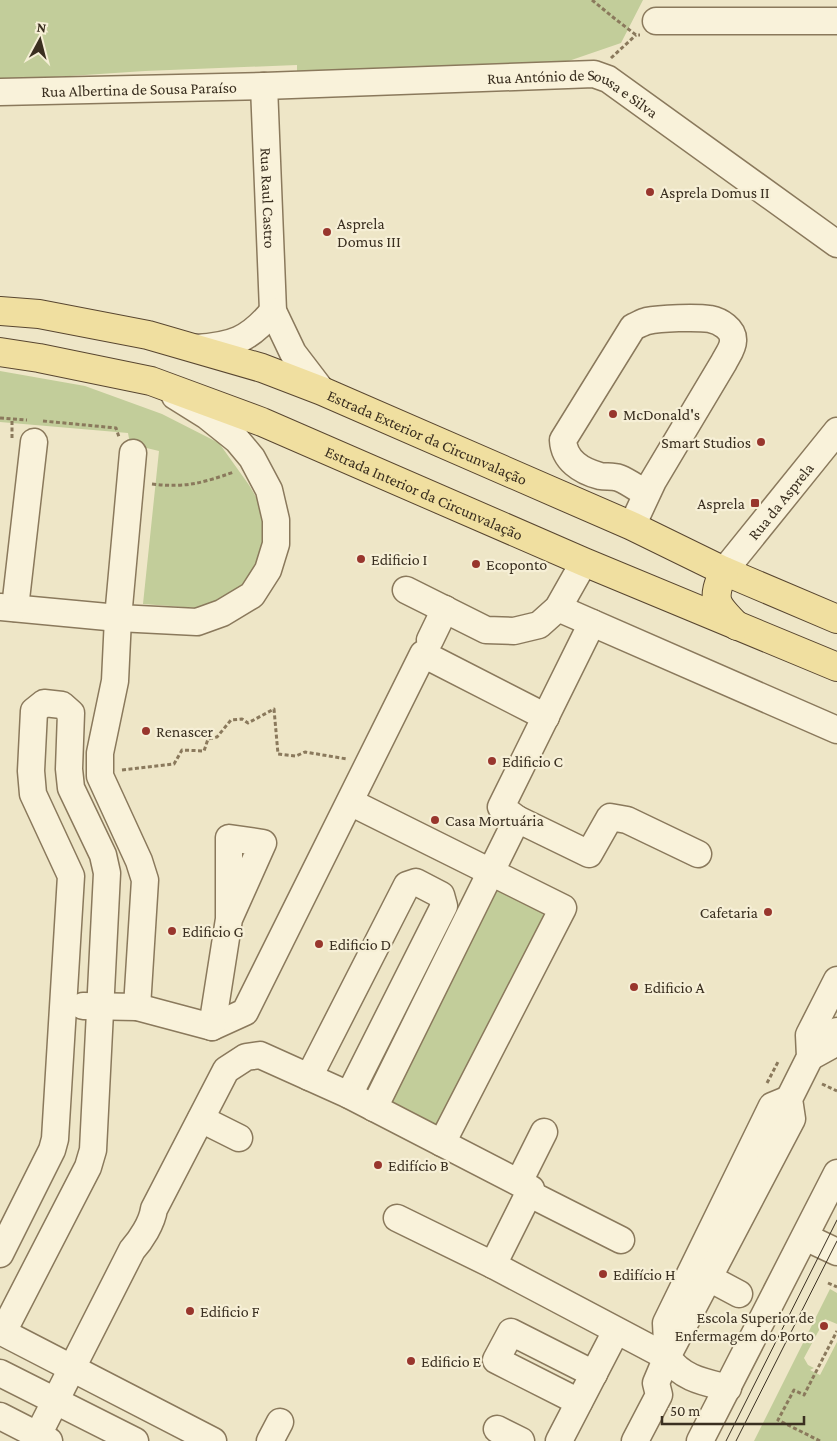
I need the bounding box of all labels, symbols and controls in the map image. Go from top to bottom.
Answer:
north arrow [15,15,65,65]
text: N [36,19,48,36]
street label: Rua António de Sousa e Silva [487,65,662,121]
street label: Rua Albertina de Sousa Paraíso [41,78,237,100]
street label: Rua Raul Castro [258,147,279,249]
place label: Asprela Domus II [660,184,770,202]
marker: Asprela Domus II [644,186,656,198]
place label: Asprela Domus III [337,215,401,250]
marker: Asprela Domus III [321,226,333,238]
street label: Estrada Exterior da Circunvalação [325,386,530,488]
place label: McDonald's [623,406,700,423]
marker: McDonald's [607,408,619,420]
place label: Smart Studios [661,434,751,451]
marker: Smart Studios [755,436,767,448]
street label: Estrada Interior da Circunvalação [323,442,526,543]
street label: Rua da Asprela [744,459,817,543]
place label: Asprela [697,495,746,513]
marker: Asprela [749,497,761,509]
place label: Edificio I [371,551,428,568]
marker: Edificio I [355,553,367,565]
place label: Ecoponto [486,556,547,574]
marker: Ecoponto [470,558,482,570]
place label: Renascer [156,723,214,740]
marker: Renascer [140,725,152,737]
place label: Edificio C [502,753,563,770]
marker: Edificio C [486,755,498,767]
place label: Casa Mortuária [445,812,544,829]
marker: Casa Mortuária [429,814,441,826]
place label: Cafetaria [700,904,759,921]
marker: Cafetaria [762,906,774,918]
place label: Edificio G [182,923,244,940]
marker: Edificio G [166,925,178,937]
place label: Edificio D [329,936,391,953]
marker: Edificio D [313,938,325,950]
place label: Edificio A [644,979,706,996]
marker: Edificio A [628,981,640,993]
place label: Edifício B [388,1157,449,1174]
marker: Edifício B [372,1159,384,1171]
place label: Edifício H [613,1266,675,1283]
marker: Edifício H [597,1268,609,1280]
place label: Edificio F [200,1303,260,1320]
marker: Edificio F [184,1305,196,1317]
place label: Escola Superior de Enfermagem do Porto [675,1309,814,1345]
marker: Escola Superior de Enfermagem do Porto [818,1320,830,1332]
place label: Edificio E [421,1353,482,1370]
marker: Edificio E [405,1355,417,1367]
scale bar [662,1394,804,1426]
text: 50 m [670,1403,700,1419]

